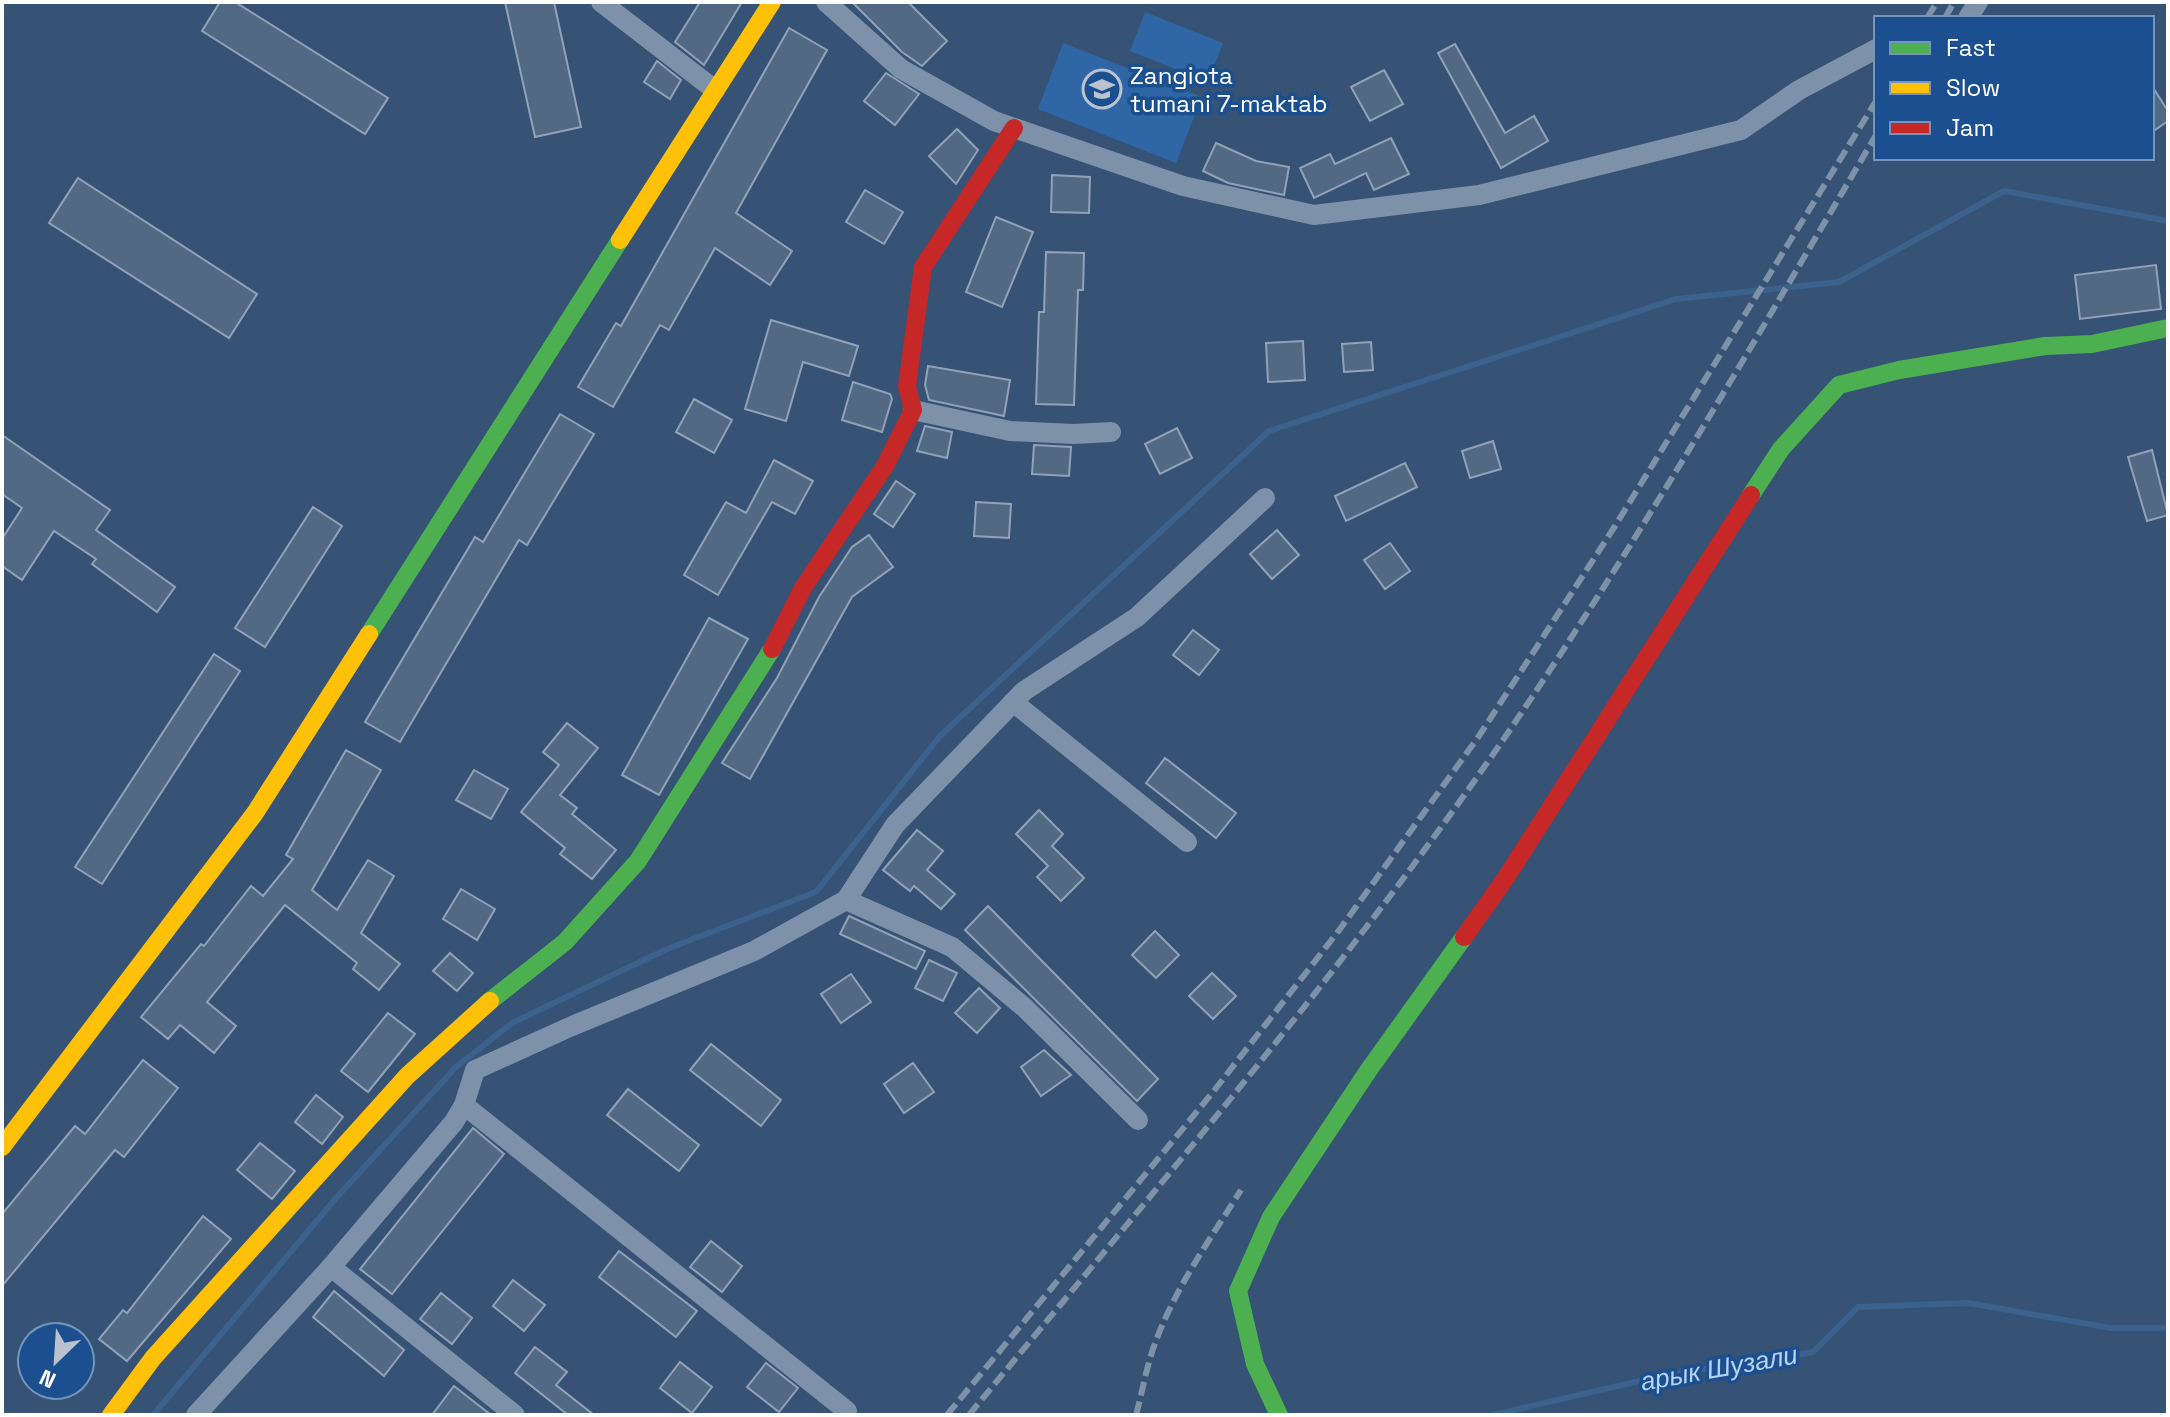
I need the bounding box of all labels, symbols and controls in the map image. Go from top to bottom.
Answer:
legend [1874,16,2154,160]
text: Fast [1946,32,1996,63]
place label: Zangiota tumani 7-maktab [1130,60,1328,119]
school or university icon: Zangiota tumani 7-maktab [1081,68,1123,110]
text: Slow [1946,72,2000,103]
text: Jam [1946,112,1994,143]
north arrow [16,1321,96,1401]
water label: арык Шузали [1638,1337,1800,1399]
text: N [35,1363,60,1395]

